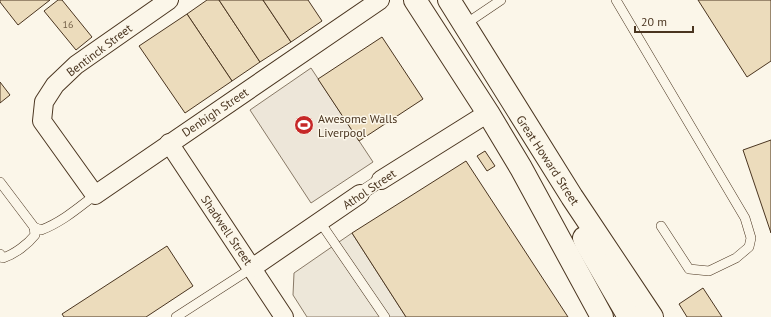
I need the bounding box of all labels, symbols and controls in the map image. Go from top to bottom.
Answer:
scale bar [635,8,693,34]
text: 20 m [641,14,667,29]
house number: 16 [63,18,73,31]
street label: Bentinck Street [63,20,135,80]
street label: Denbigh Street [179,84,251,140]
place label: Awesome Walls Liverpool [318,111,397,140]
street label: Great Howard Street [513,112,583,208]
sports icon: Awesome Walls Liverpool [293,114,315,136]
street label: Athol Street [339,166,399,212]
street label: Shadwell Street [198,192,256,268]

